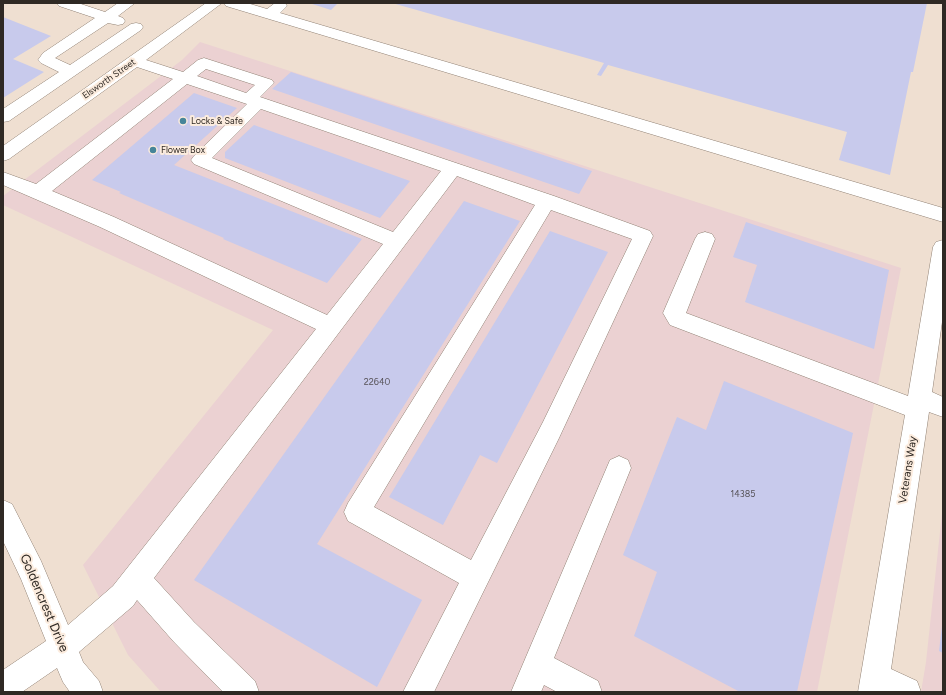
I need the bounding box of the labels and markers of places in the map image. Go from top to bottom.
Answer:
marker: Locks & Safe [178,116,188,126]
place label: Locks & Safe [191,116,243,126]
marker: Flower Box [148,145,158,155]
place label: Flower Box [161,145,205,155]

